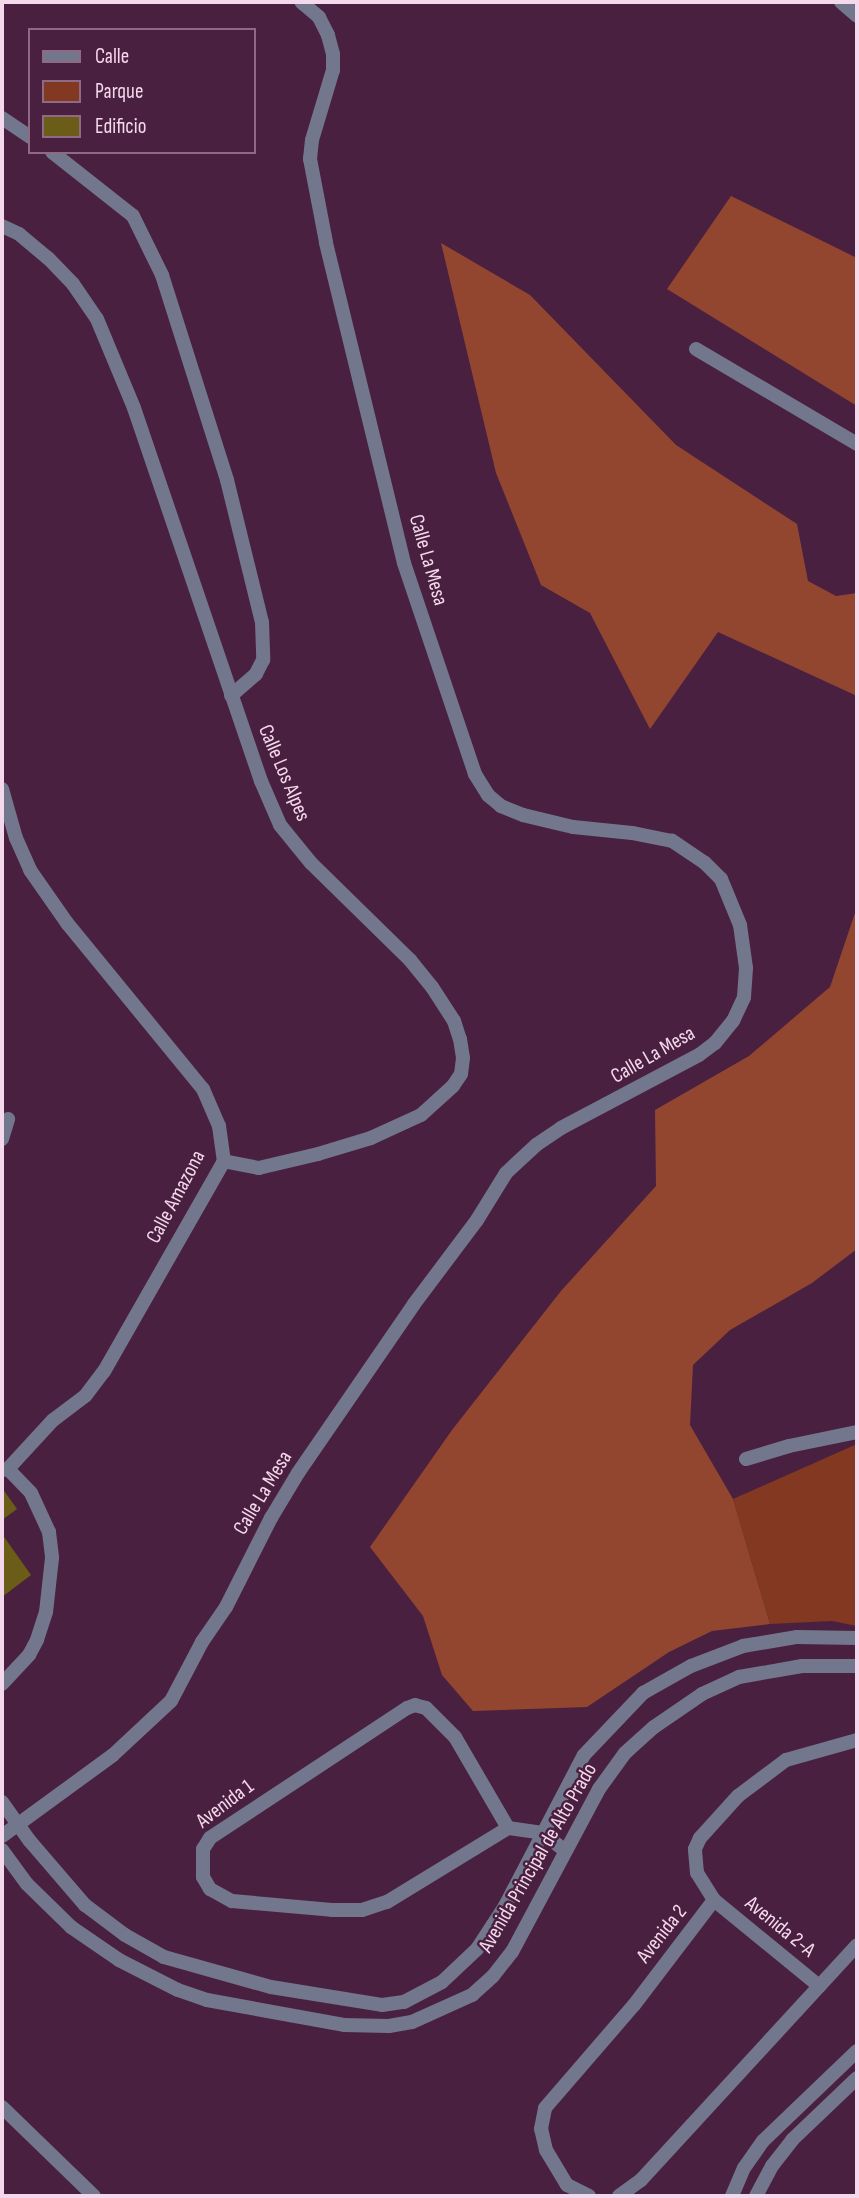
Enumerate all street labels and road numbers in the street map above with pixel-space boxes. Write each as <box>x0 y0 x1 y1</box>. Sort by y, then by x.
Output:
street label: Calle La Mesa <box>403 512 453 608</box>
street label: Calle Los Alpes <box>252 721 316 825</box>
street label: Calle La Mesa <box>606 1021 700 1089</box>
street label: Calle Amazona <box>141 1146 211 1248</box>
street label: Calle La Mesa <box>228 1447 298 1539</box>
street label: Avenida Principal de Alto Prado <box>473 1759 603 1957</box>
street label: Avenida 1 <box>191 1774 259 1834</box>
street label: Avenida 2-A <box>740 1891 820 1963</box>
street label: Avenida 2 <box>631 1900 693 1968</box>

